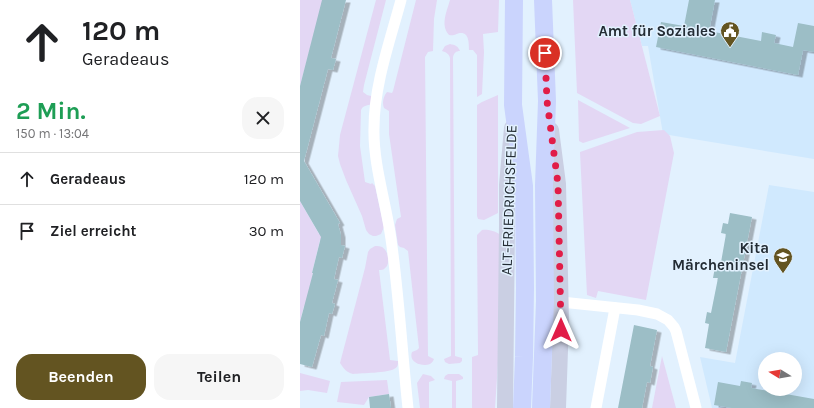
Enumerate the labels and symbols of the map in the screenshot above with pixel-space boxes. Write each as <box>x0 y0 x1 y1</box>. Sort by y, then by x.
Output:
public building icon: Amt für Soziales <box>719 20 741 48</box>
place label: Amt für Soziales <box>598 22 716 40</box>
pin <box>528 36 562 70</box>
street label: ALT-FRIEDRICHSFELDE <box>497 124 521 276</box>
place label: Kita Märcheninsel <box>672 239 769 274</box>
school or university icon: Kita Märcheninsel <box>772 246 794 274</box>
position arrow <box>540 309 582 351</box>
north arrow <box>758 352 802 396</box>

